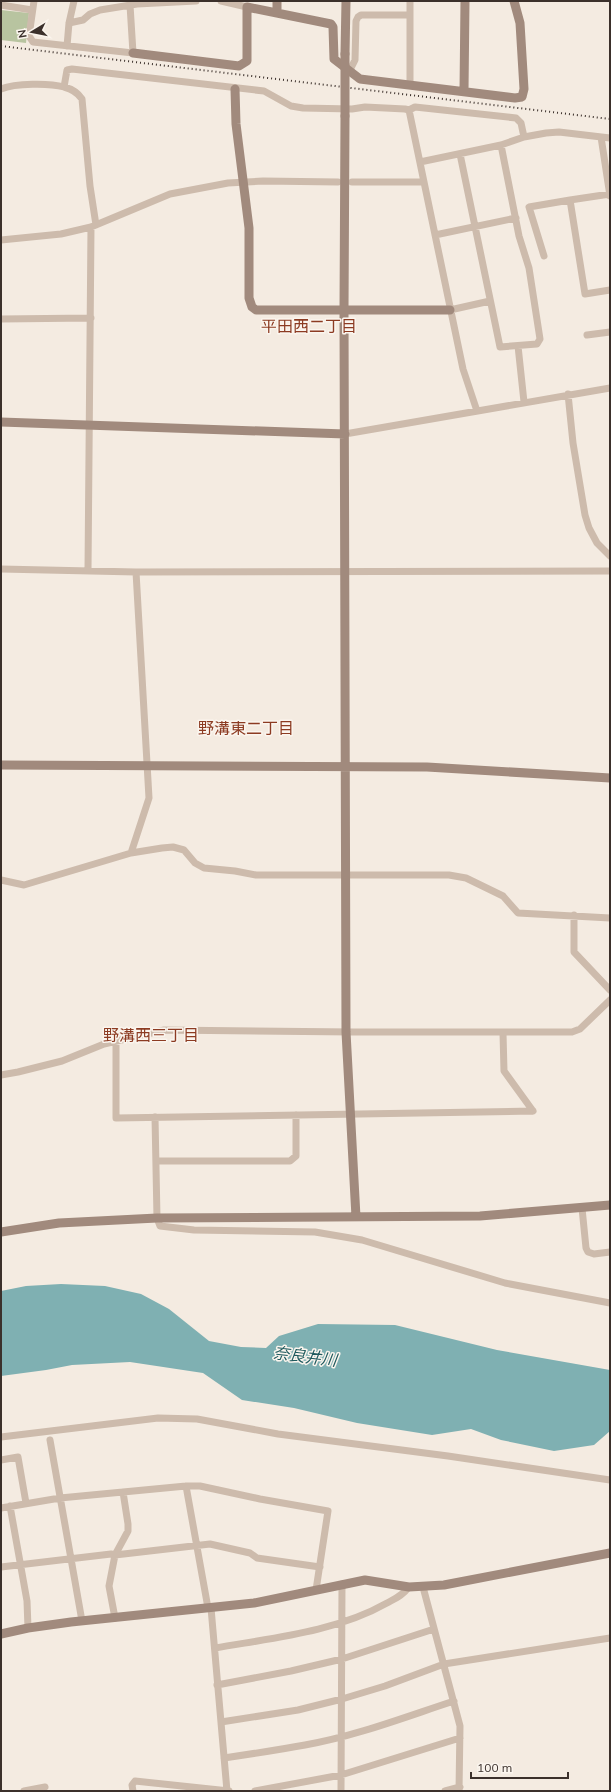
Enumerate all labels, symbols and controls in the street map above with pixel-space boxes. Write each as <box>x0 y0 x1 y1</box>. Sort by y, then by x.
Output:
north arrow <box>12 12 52 52</box>
text: N <box>15 28 30 39</box>
district label: 平田西二丁目 <box>261 316 357 336</box>
district label: 野溝東二丁目 <box>198 718 294 738</box>
district label: 野溝西三丁目 <box>103 1025 199 1045</box>
water label: 奈良井川 <box>272 1342 340 1370</box>
scale bar <box>471 1754 568 1780</box>
text: 100 m <box>477 1760 512 1775</box>

